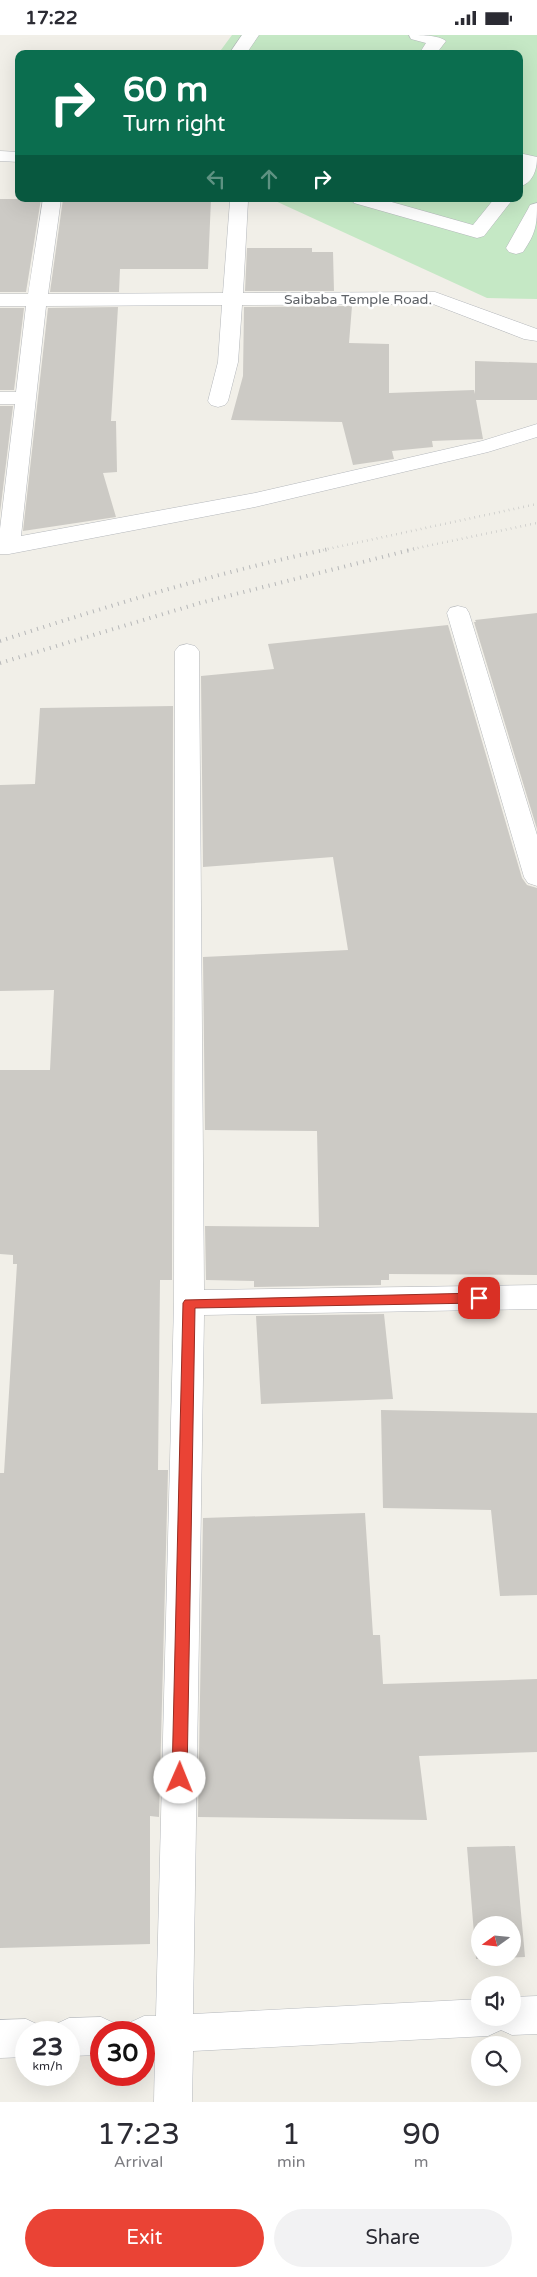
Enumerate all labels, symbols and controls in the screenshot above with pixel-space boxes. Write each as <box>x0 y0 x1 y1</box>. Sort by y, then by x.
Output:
text: 17:22 <box>25 7 78 29</box>
text: 60 m <box>123 69 208 111</box>
icon: right <box>40 70 105 135</box>
text: Turn right <box>123 111 225 137</box>
icon: left <box>202 165 230 193</box>
icon: ahead <box>255 165 283 193</box>
icon: right <box>308 165 336 193</box>
street label: Saibaba Temple Road. <box>284 291 432 308</box>
pin <box>458 1277 500 1319</box>
icon: arrive <box>465 1284 493 1312</box>
position arrow <box>153 1751 205 1803</box>
north arrow <box>471 1916 521 1966</box>
map controls <box>471 1916 521 2086</box>
button: sound <box>471 1976 521 2026</box>
speed limit sign: 30 <box>90 2021 155 2086</box>
text: 23 <box>32 2032 63 2062</box>
button: search <box>471 2036 521 2086</box>
text: km/h <box>32 2059 63 2073</box>
text: 17:23 <box>97 2116 180 2153</box>
text: 1 <box>282 2116 301 2153</box>
text: 90 <box>402 2116 440 2153</box>
text: Arrival <box>114 2152 163 2172</box>
text: min <box>277 2152 305 2172</box>
text: m <box>414 2152 429 2172</box>
button: Exit <box>25 2209 264 2267</box>
button: Share <box>274 2209 512 2267</box>

